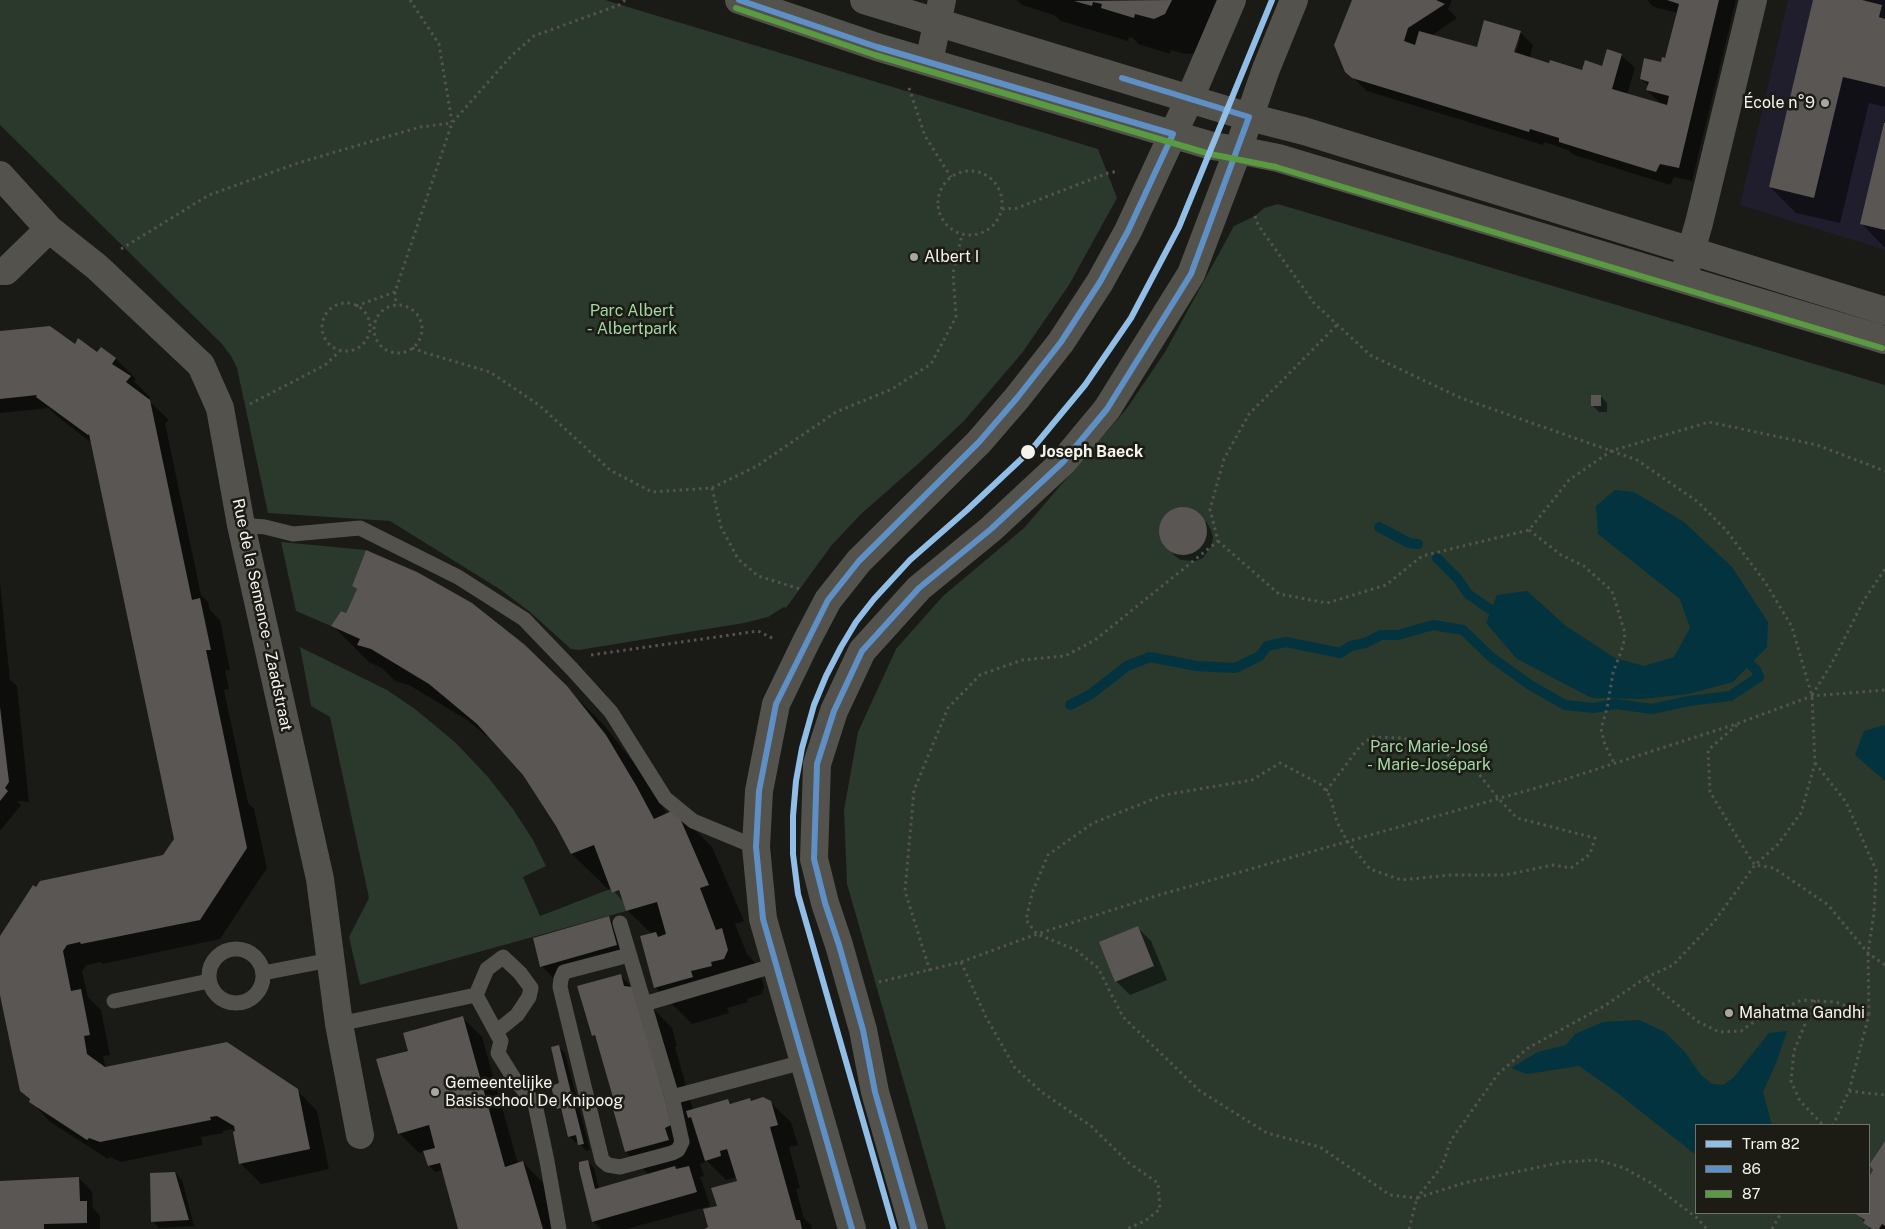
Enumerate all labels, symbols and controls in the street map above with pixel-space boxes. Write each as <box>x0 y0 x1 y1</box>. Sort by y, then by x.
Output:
place label: École n°9 <box>1743 93 1815 113</box>
marker: École n°9 <box>1819 97 1831 109</box>
place label: Albert I <box>924 247 979 267</box>
marker: Albert I <box>908 251 920 263</box>
park label: Parc Albert - Albertpark <box>587 301 677 339</box>
place label: Joseph Baeck <box>1040 442 1143 462</box>
marker: Joseph Baeck <box>1019 443 1037 461</box>
street label: Rue de la Semence - Zaadstraat <box>228 497 296 733</box>
park label: Parc Marie-José - Marie-Josépark <box>1367 737 1491 775</box>
place label: Mahatma Gandhi <box>1739 1003 1865 1023</box>
marker: Mahatma Gandhi <box>1723 1007 1735 1019</box>
place label: Gemeentelijke Basisschool De Knipoog <box>445 1073 623 1111</box>
marker: Gemeentelijke Basisschool De Knipoog <box>429 1086 441 1098</box>
legend <box>1695 1124 1870 1214</box>
text: Tram 82 <box>1742 1135 1800 1152</box>
text: 86 <box>1742 1160 1761 1177</box>
text: 87 <box>1742 1185 1760 1202</box>

